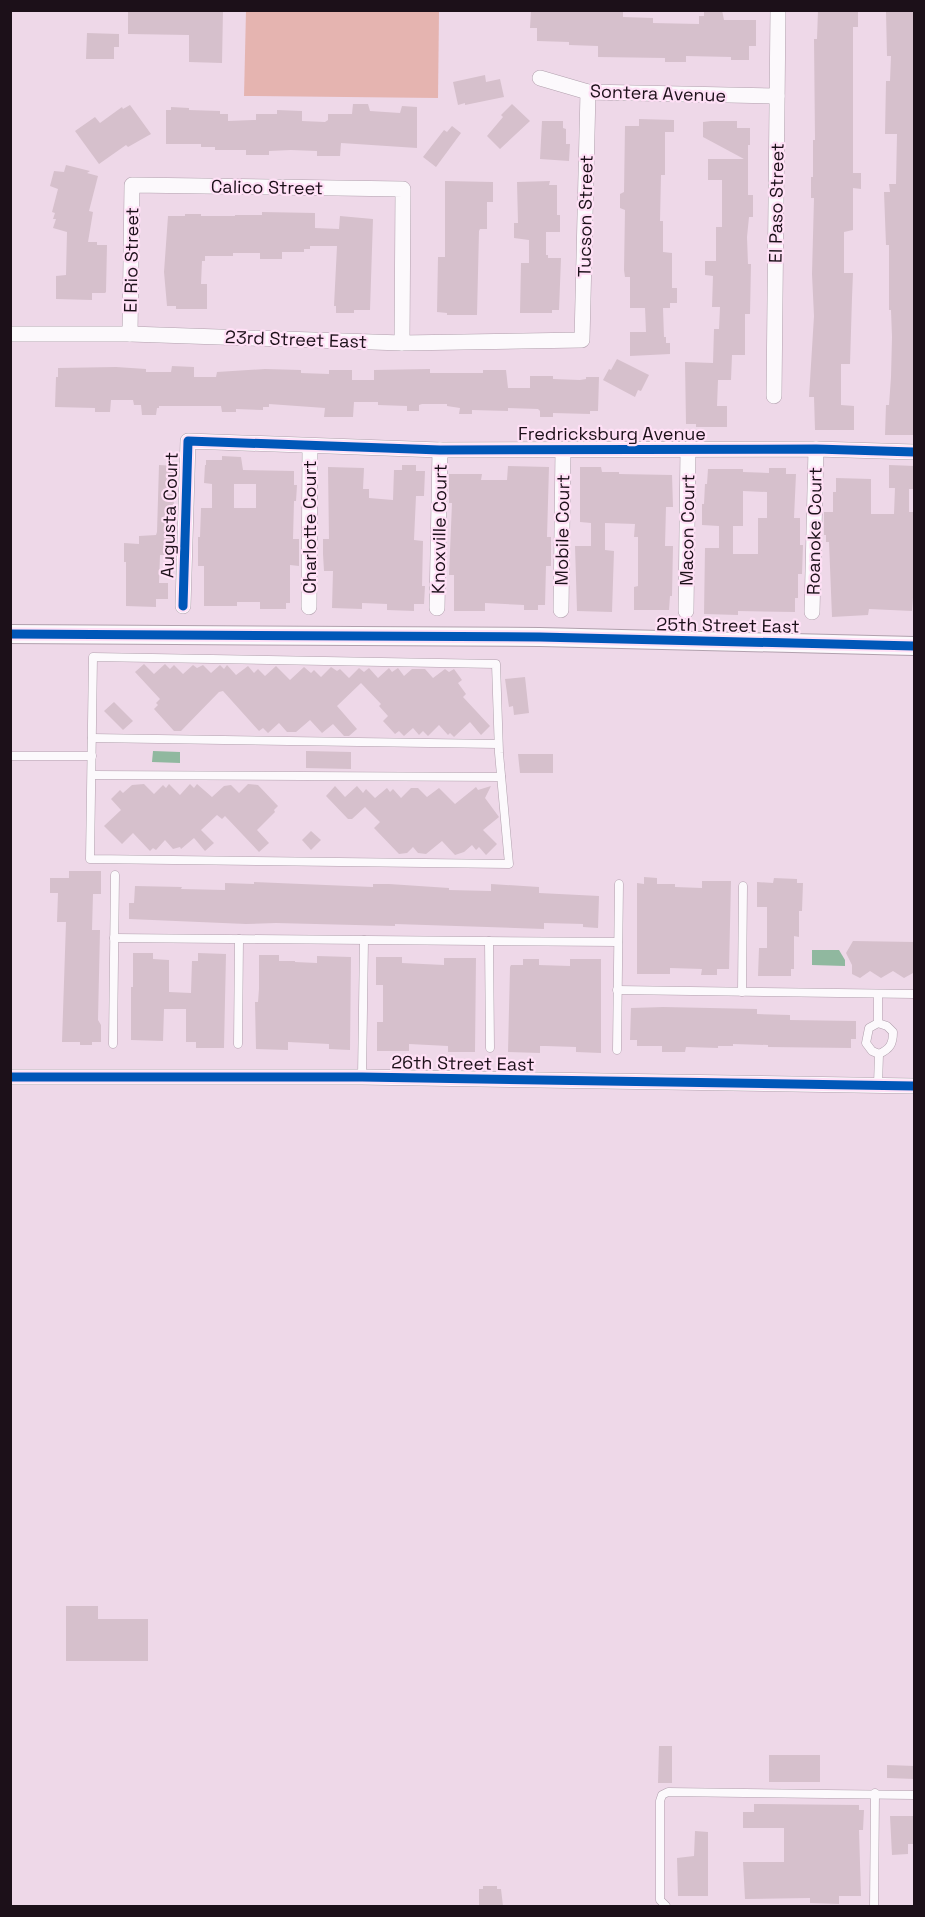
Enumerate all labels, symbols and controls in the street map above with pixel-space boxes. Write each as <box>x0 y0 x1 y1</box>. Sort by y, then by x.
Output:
street label: Sontera Avenue <box>589 79 727 107</box>
street label: El Paso Street <box>763 143 789 263</box>
street label: Tucson Street <box>572 155 598 277</box>
street label: Calico Street <box>211 175 323 199</box>
street label: El Rio Street <box>119 207 143 313</box>
street label: 23rd Street East <box>225 325 367 353</box>
street label: Fredricksburg Avenue <box>518 422 706 445</box>
street label: Augusta Court <box>155 452 183 578</box>
street label: Charlotte Court <box>298 460 321 594</box>
street label: Knoxville Court <box>426 464 452 594</box>
street label: Roanoke Court <box>801 467 827 595</box>
street label: Mobile Court <box>550 474 574 586</box>
street label: Macon Court <box>675 474 699 586</box>
street label: 25th Street East <box>656 612 800 638</box>
street label: 26th Street East <box>391 1050 535 1076</box>

